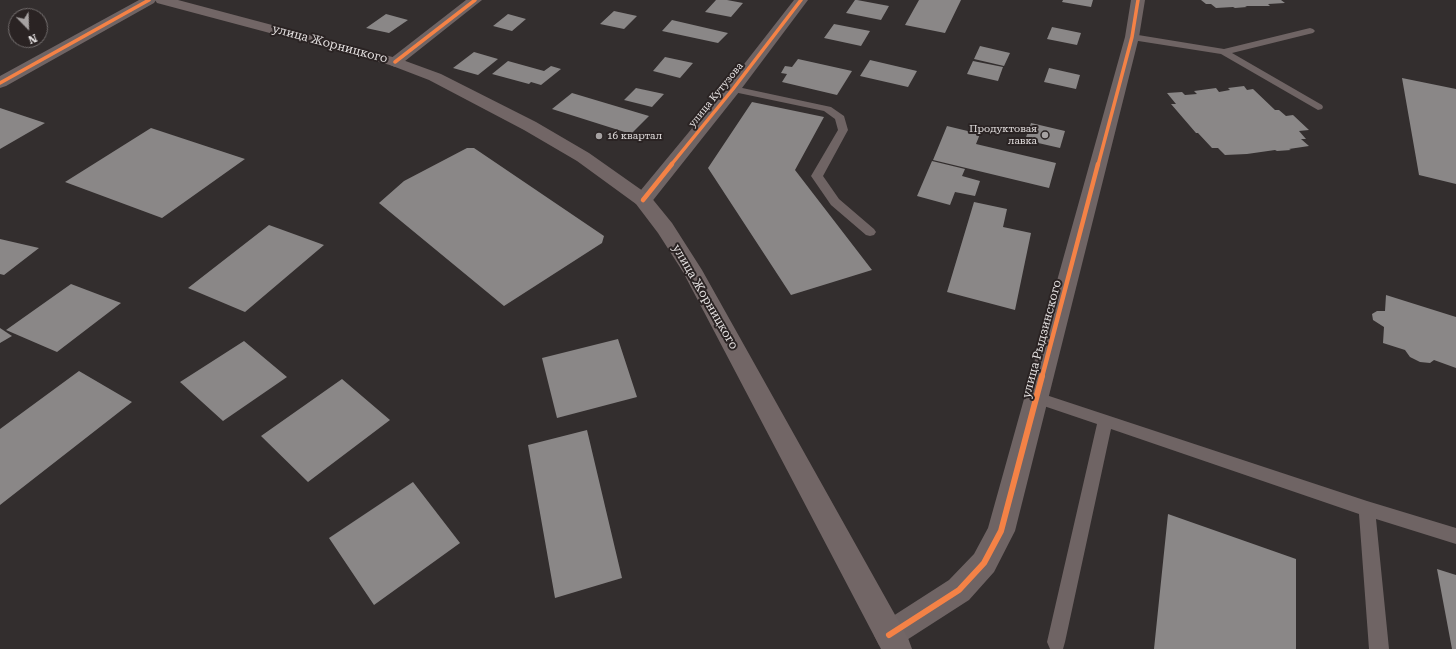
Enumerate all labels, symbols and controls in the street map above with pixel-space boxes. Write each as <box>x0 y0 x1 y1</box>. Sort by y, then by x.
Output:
north arrow <box>8 8 48 48</box>
street label: улица Жорницкого <box>271 22 389 66</box>
text: N <box>26 31 39 46</box>
street label: улица Кутузова <box>686 60 746 130</box>
place label: Продуктовая лавка <box>969 123 1037 146</box>
place label: 16 квартал <box>607 130 662 142</box>
marker: Продуктовая лавка <box>1040 130 1050 140</box>
marker: 16 квартал <box>594 131 604 141</box>
street label: улица Жорницкого <box>669 242 741 352</box>
street label: улица Рыдзинского <box>1019 278 1065 400</box>

